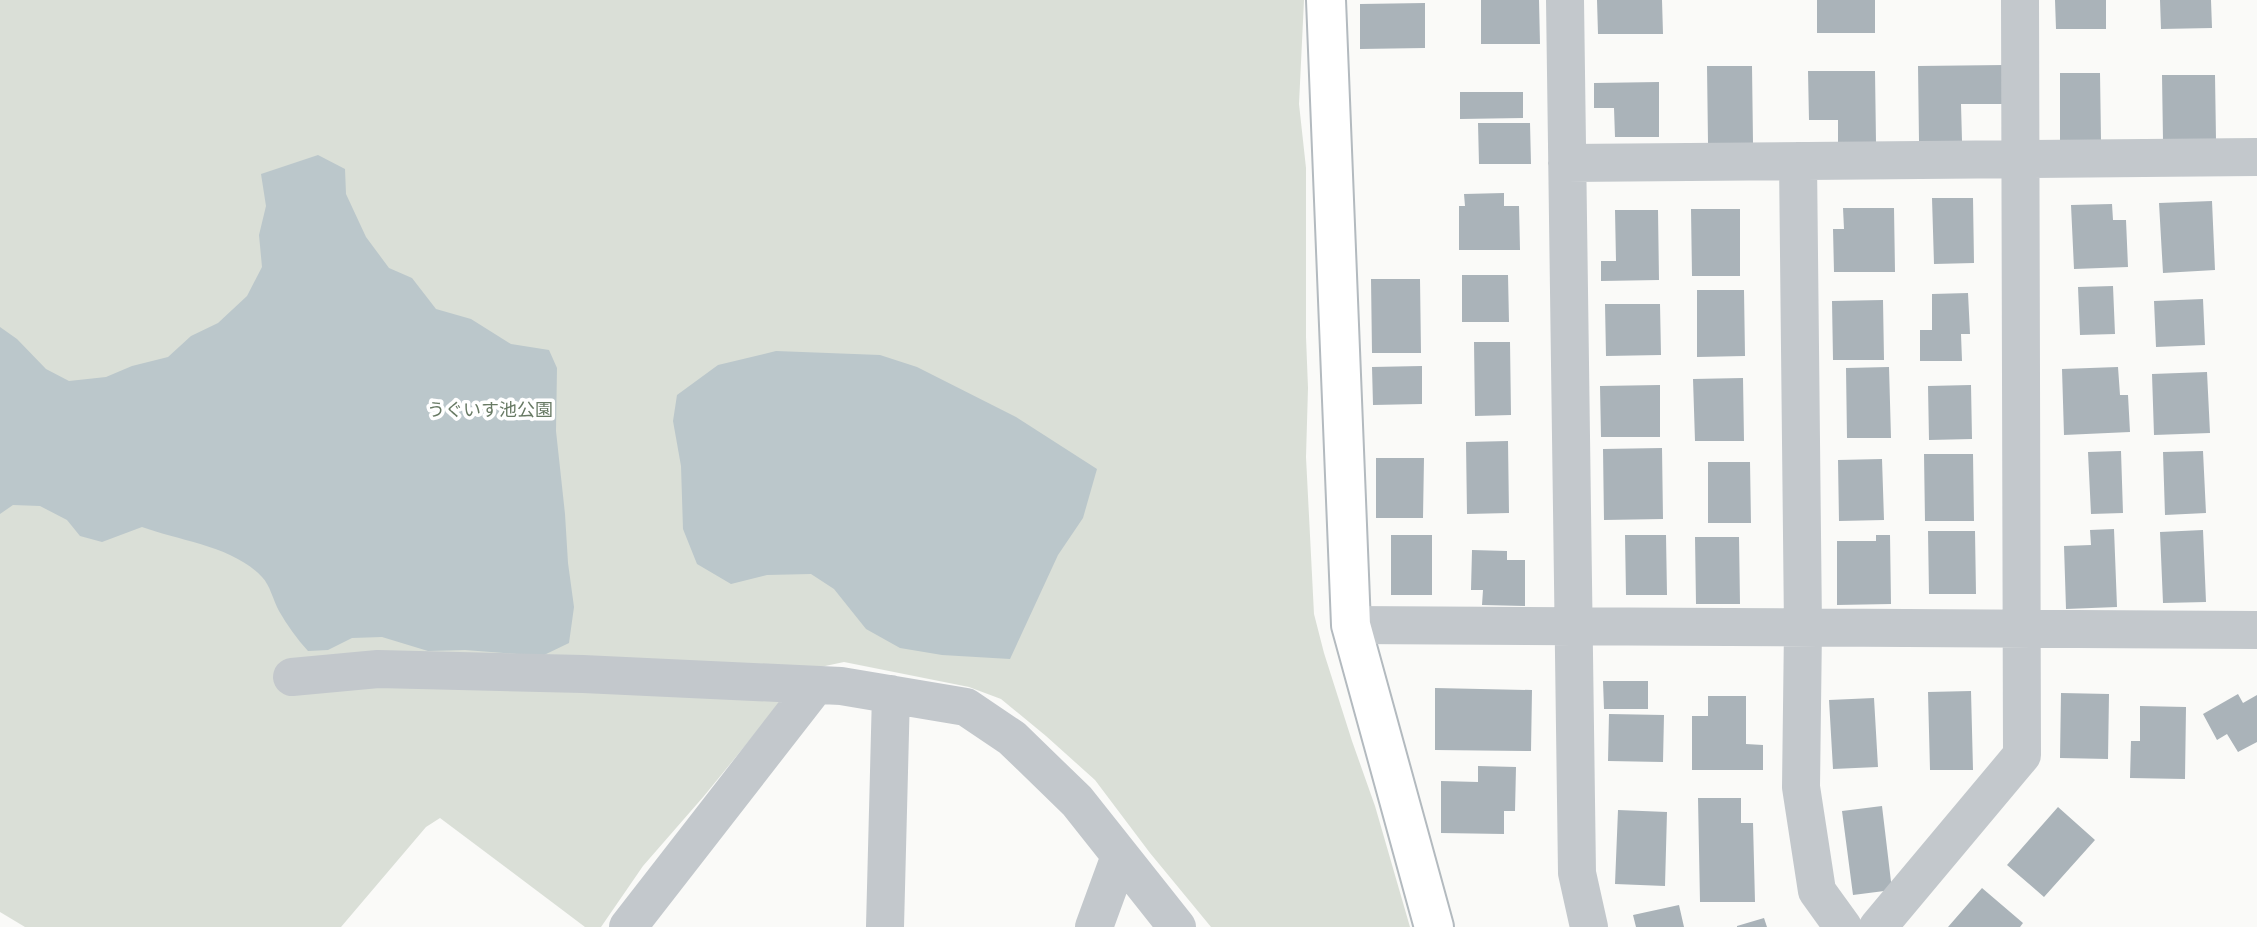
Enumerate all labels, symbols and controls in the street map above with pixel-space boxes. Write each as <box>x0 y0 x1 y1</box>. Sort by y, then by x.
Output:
park label: うぐいす池公園 <box>427 399 553 421</box>

